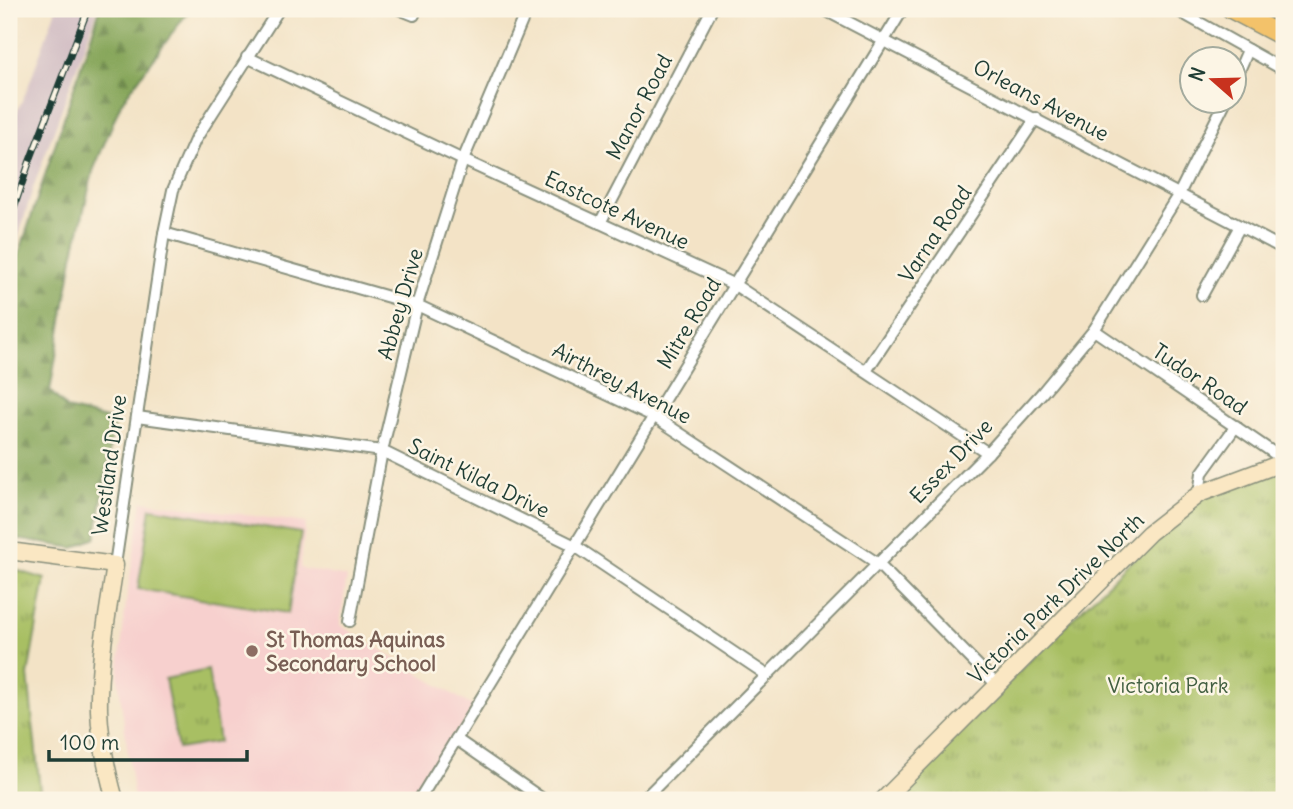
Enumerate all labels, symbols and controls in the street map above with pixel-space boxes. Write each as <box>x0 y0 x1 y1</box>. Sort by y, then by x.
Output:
north arrow <box>1178 46 1248 116</box>
street label: Manor Road <box>600 50 678 164</box>
street label: Orleans Avenue <box>968 53 1114 147</box>
text: N <box>1184 64 1211 84</box>
street label: Eastcote Avenue <box>540 165 694 255</box>
street label: Varna Road <box>893 180 977 288</box>
street label: Abbey Drive <box>371 245 429 363</box>
street label: Mitre Road <box>651 272 727 374</box>
street label: Airthrey Avenue <box>548 336 696 430</box>
street label: Tudor Road <box>1147 337 1253 421</box>
street label: Westland Drive <box>86 393 132 537</box>
street label: Essex Drive <box>904 413 998 509</box>
street label: Saint Kilda Drive <box>404 432 554 524</box>
street label: Victoria Park Drive North <box>962 507 1150 689</box>
place label: St Thomas Aquinas Secondary School <box>266 626 445 677</box>
marker: St Thomas Aquinas Secondary School <box>244 643 260 659</box>
park label: Victoria Park <box>1107 672 1229 699</box>
scale bar <box>49 718 247 762</box>
text: 100 m <box>60 729 119 756</box>

